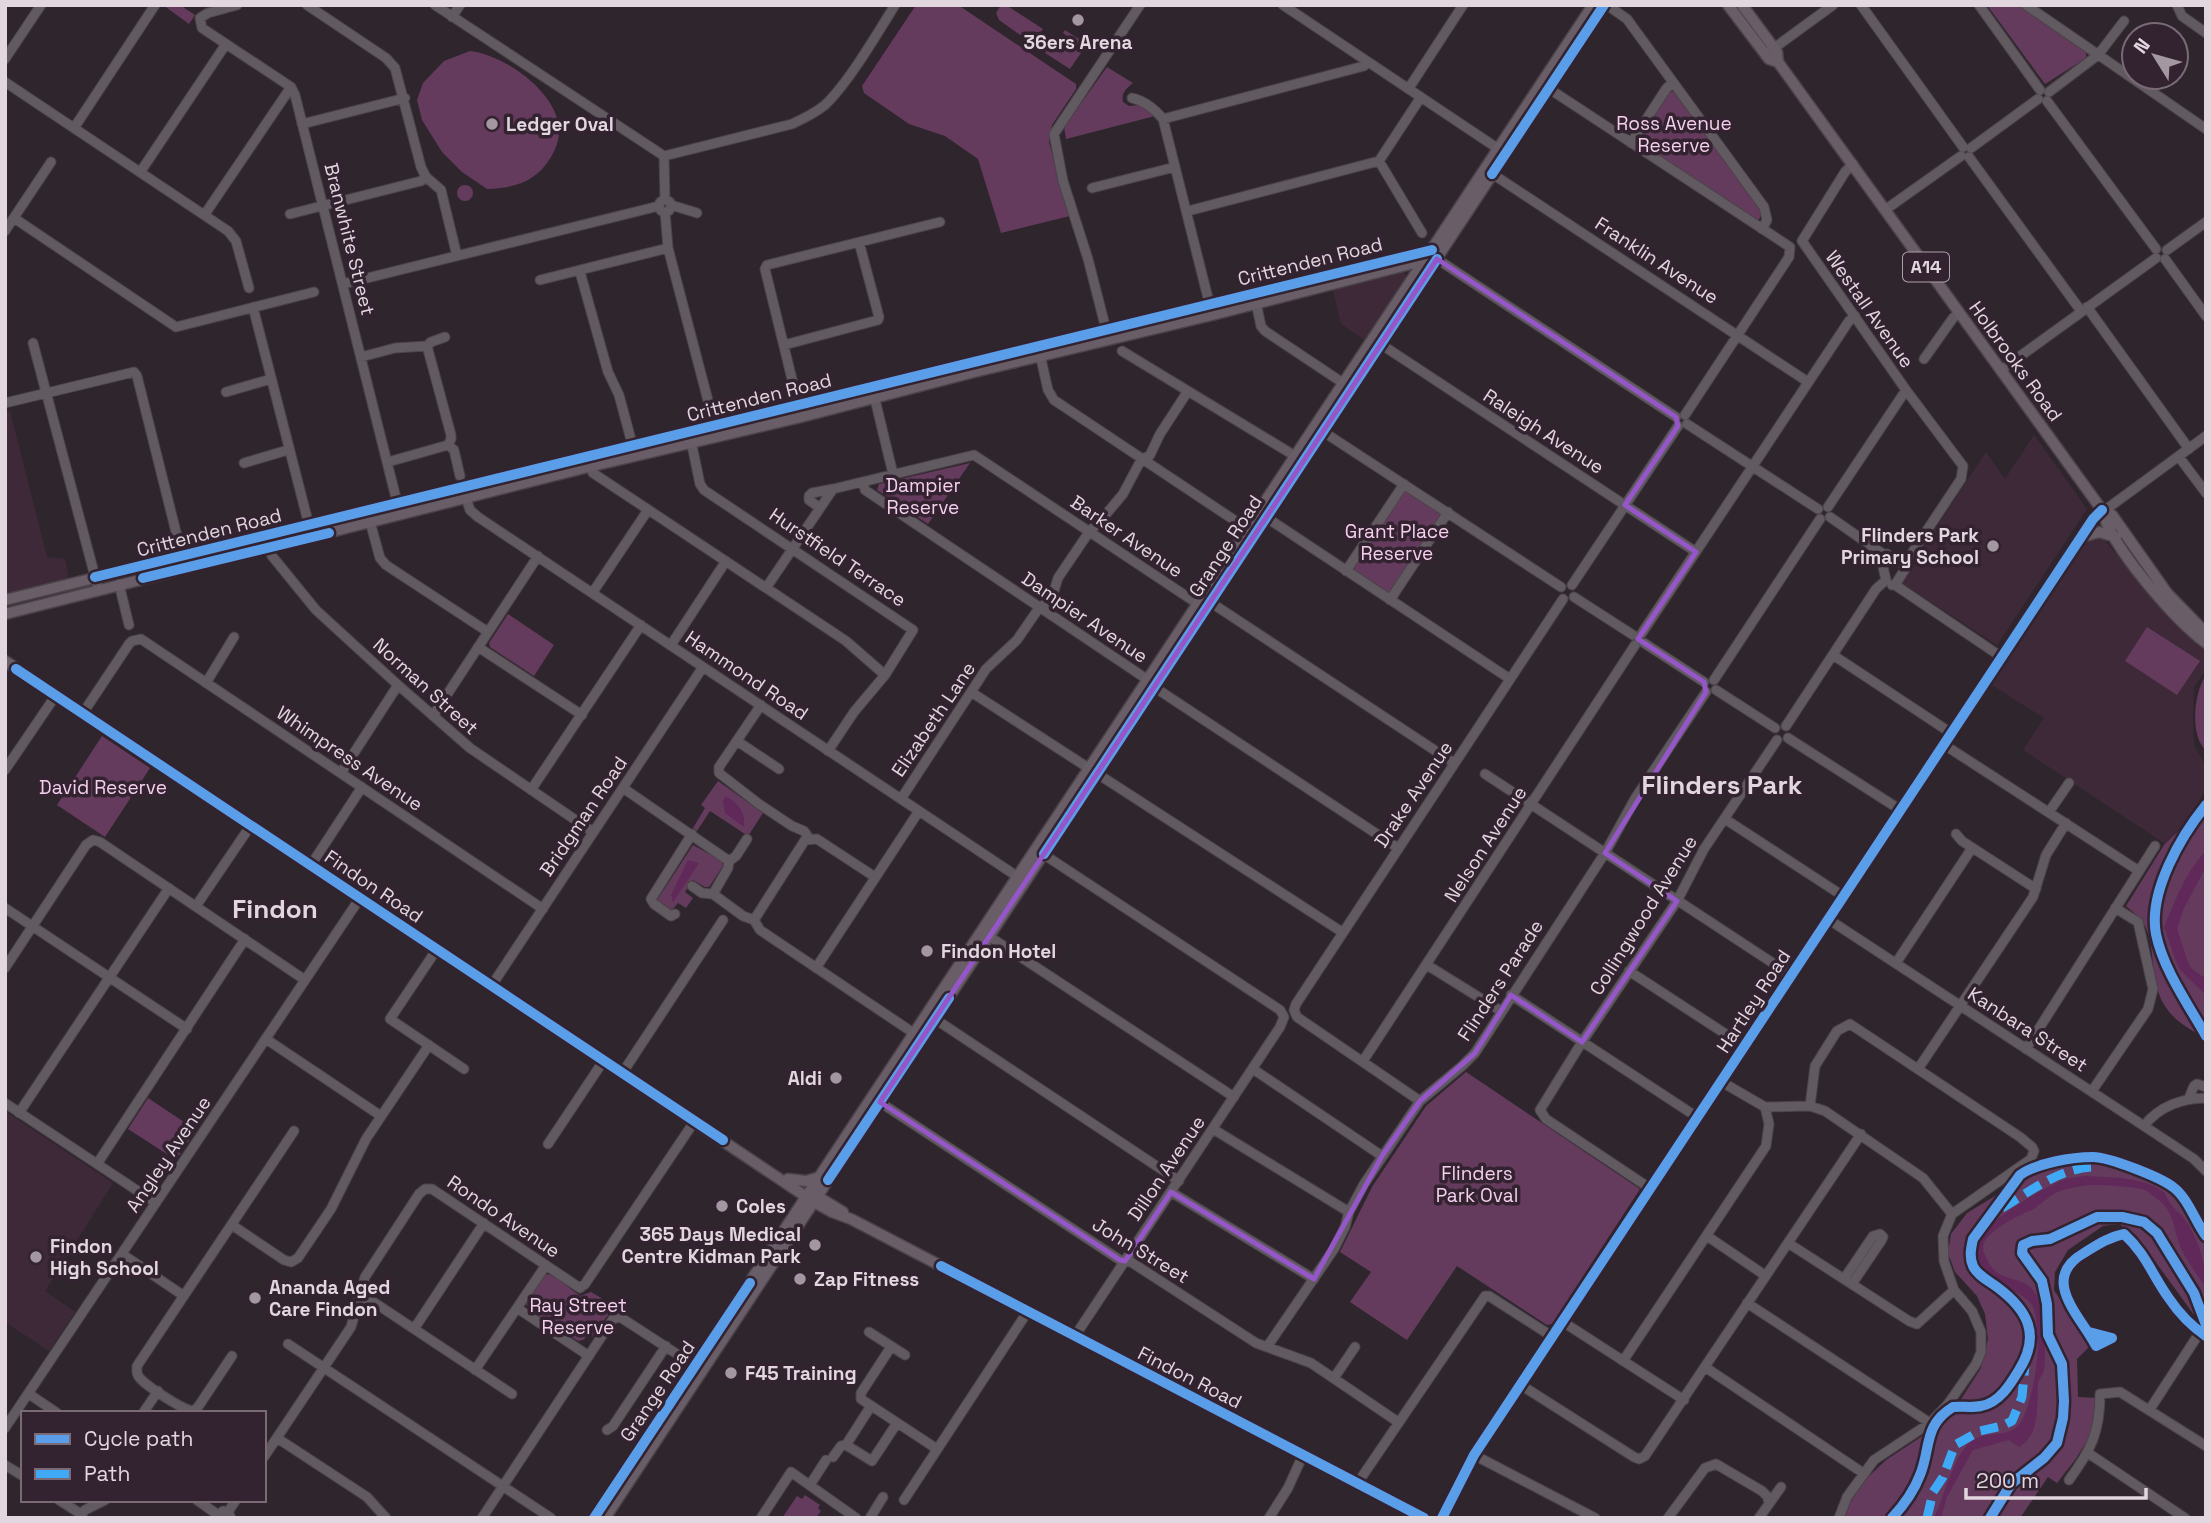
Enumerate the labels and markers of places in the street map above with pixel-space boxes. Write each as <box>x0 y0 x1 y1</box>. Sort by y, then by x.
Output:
marker: 36ers Arena <box>1070 12 1086 28</box>
place label: 36ers Arena <box>1024 30 1133 55</box>
place label: Ledger Oval <box>506 112 614 137</box>
marker: Ledger Oval <box>484 116 500 132</box>
place label: Flinders Park Primary School <box>1841 523 1979 570</box>
marker: Flinders Park Primary School <box>1985 538 2001 554</box>
place label: Findon Hotel <box>941 939 1056 964</box>
marker: Findon Hotel <box>919 943 935 959</box>
place label: Aldi <box>788 1066 822 1091</box>
marker: Aldi <box>828 1070 844 1086</box>
place label: Coles <box>736 1194 786 1219</box>
marker: Coles <box>714 1198 730 1214</box>
place label: 365 Days Medical Centre Kidman Park <box>621 1222 801 1269</box>
place label: Findon High School <box>50 1234 159 1281</box>
marker: 365 Days Medical Centre Kidman Park <box>807 1237 823 1253</box>
marker: Findon High School <box>28 1249 44 1265</box>
place label: Zap Fitness <box>814 1267 919 1292</box>
marker: Zap Fitness <box>792 1271 808 1287</box>
place label: Ananda Aged Care Findon <box>269 1275 390 1322</box>
marker: Ananda Aged Care Findon <box>247 1290 263 1306</box>
place label: F45 Training <box>745 1361 857 1386</box>
marker: F45 Training <box>723 1365 739 1381</box>

